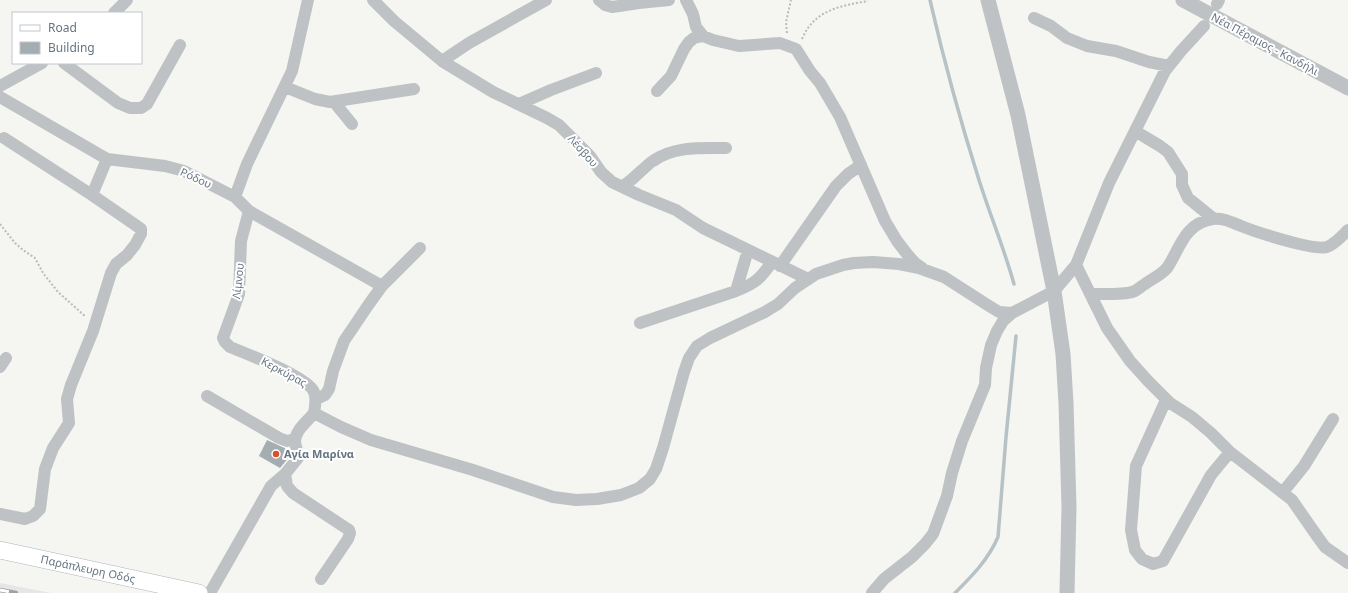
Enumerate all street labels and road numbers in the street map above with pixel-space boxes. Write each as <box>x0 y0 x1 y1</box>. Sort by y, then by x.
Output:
street label: Νέα Πέραμος - Κανδήλι <box>1209 9 1322 78</box>
street label: Λέσβου <box>565 131 602 170</box>
street label: Ρόδου <box>178 164 214 191</box>
street label: Λίμνου <box>228 262 247 300</box>
street label: Κερκύρας <box>259 353 310 390</box>
street label: Παράπλευρη Οδός <box>39 551 137 586</box>

